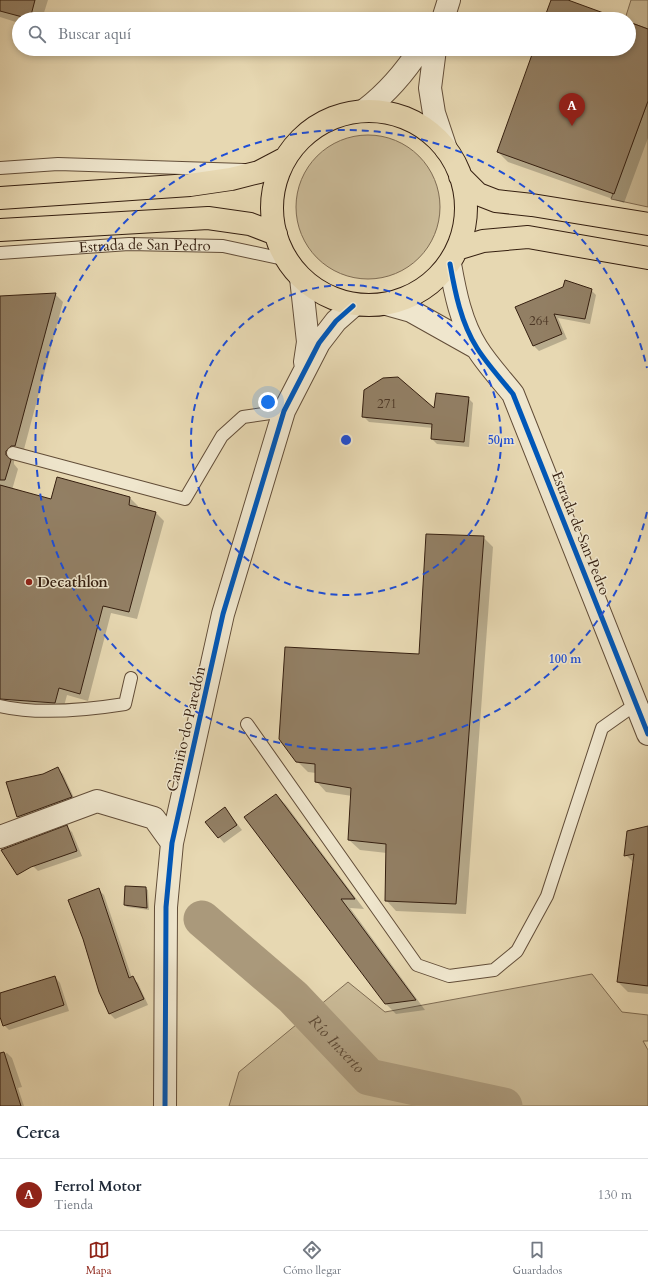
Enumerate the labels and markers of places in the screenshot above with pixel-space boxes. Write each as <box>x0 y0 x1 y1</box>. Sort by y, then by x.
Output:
pin: A <box>559 93 585 126</box>
centre of rings <box>339 433 353 447</box>
place label: Decathlon <box>37 572 108 592</box>
marker: Decathlon <box>24 577 34 587</box>

